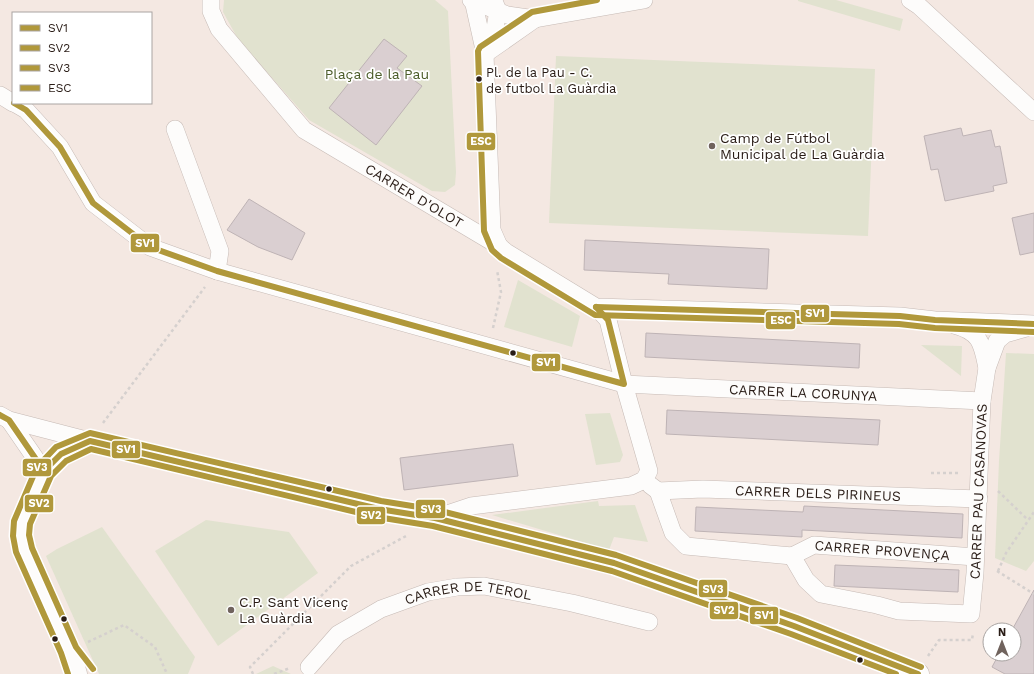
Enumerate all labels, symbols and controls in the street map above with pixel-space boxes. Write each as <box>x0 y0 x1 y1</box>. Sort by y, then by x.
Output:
legend <box>12 12 152 104</box>
text: SV1 <box>48 21 68 35</box>
text: SV2 <box>48 41 70 55</box>
text: SV3 <box>48 61 70 75</box>
place label: Pl. de la Pau - C. de futbol La Guàrdia <box>486 65 617 96</box>
park label: Plaça de la Pau <box>325 66 429 82</box>
marker: Pl. de la Pau - C. de futbol La Guàrdia <box>474 74 484 84</box>
text: ESC <box>48 81 72 95</box>
place label: Camp de Fútbol Municipal de La Guàrdia <box>720 130 885 162</box>
line badge: ESC <box>466 132 496 151</box>
text: ESC <box>470 135 492 148</box>
marker: Camp de Fútbol Municipal de La Guàrdia <box>707 141 717 151</box>
street label: CARRER D'OLOT <box>362 160 467 231</box>
line badge: SV1 <box>130 233 160 253</box>
text: SV1 <box>135 237 155 250</box>
line badge: SV1 <box>800 304 830 323</box>
text: SV1 <box>805 307 825 320</box>
line badge: ESC <box>765 311 796 330</box>
text: ESC <box>770 314 792 327</box>
unlabelled marker <box>508 348 518 358</box>
line badge: SV1 <box>531 353 561 372</box>
text: SV1 <box>536 356 556 369</box>
street label: CARRER LA CORUNYA <box>729 381 878 404</box>
street label: CARRER PAU CASANOVAS <box>966 403 990 580</box>
line badge: SV1 <box>111 440 141 459</box>
text: SV1 <box>116 443 136 456</box>
line badge: SV3 <box>22 458 52 477</box>
text: SV3 <box>26 461 48 474</box>
street label: CARRER DELS PIRINEUS <box>735 482 901 504</box>
unlabelled marker <box>324 484 334 494</box>
line badge: SV2 <box>24 494 54 513</box>
text: SV2 <box>28 497 50 510</box>
line badge: SV3 <box>415 499 446 519</box>
text: SV3 <box>420 503 442 516</box>
line badge: SV2 <box>356 506 386 525</box>
text: SV2 <box>360 509 382 522</box>
street label: CARRER PROVENÇA <box>814 537 950 563</box>
street label: CARRER DE TEROL <box>402 578 533 608</box>
line badge: SV3 <box>698 579 728 598</box>
text: SV3 <box>702 583 724 596</box>
place label: C.P. Sant Vicenç La Guàrdia <box>239 594 348 626</box>
line badge: SV2 <box>709 601 739 620</box>
text: SV2 <box>713 604 735 617</box>
marker: C.P. Sant Vicenç La Guàrdia <box>226 605 236 615</box>
line badge: SV1 <box>749 606 779 625</box>
text: SV1 <box>754 609 774 622</box>
unlabelled marker <box>59 614 69 624</box>
north arrow <box>982 622 1022 662</box>
text: N <box>998 626 1006 639</box>
unlabelled marker <box>50 634 60 644</box>
unlabelled marker <box>855 655 865 665</box>

